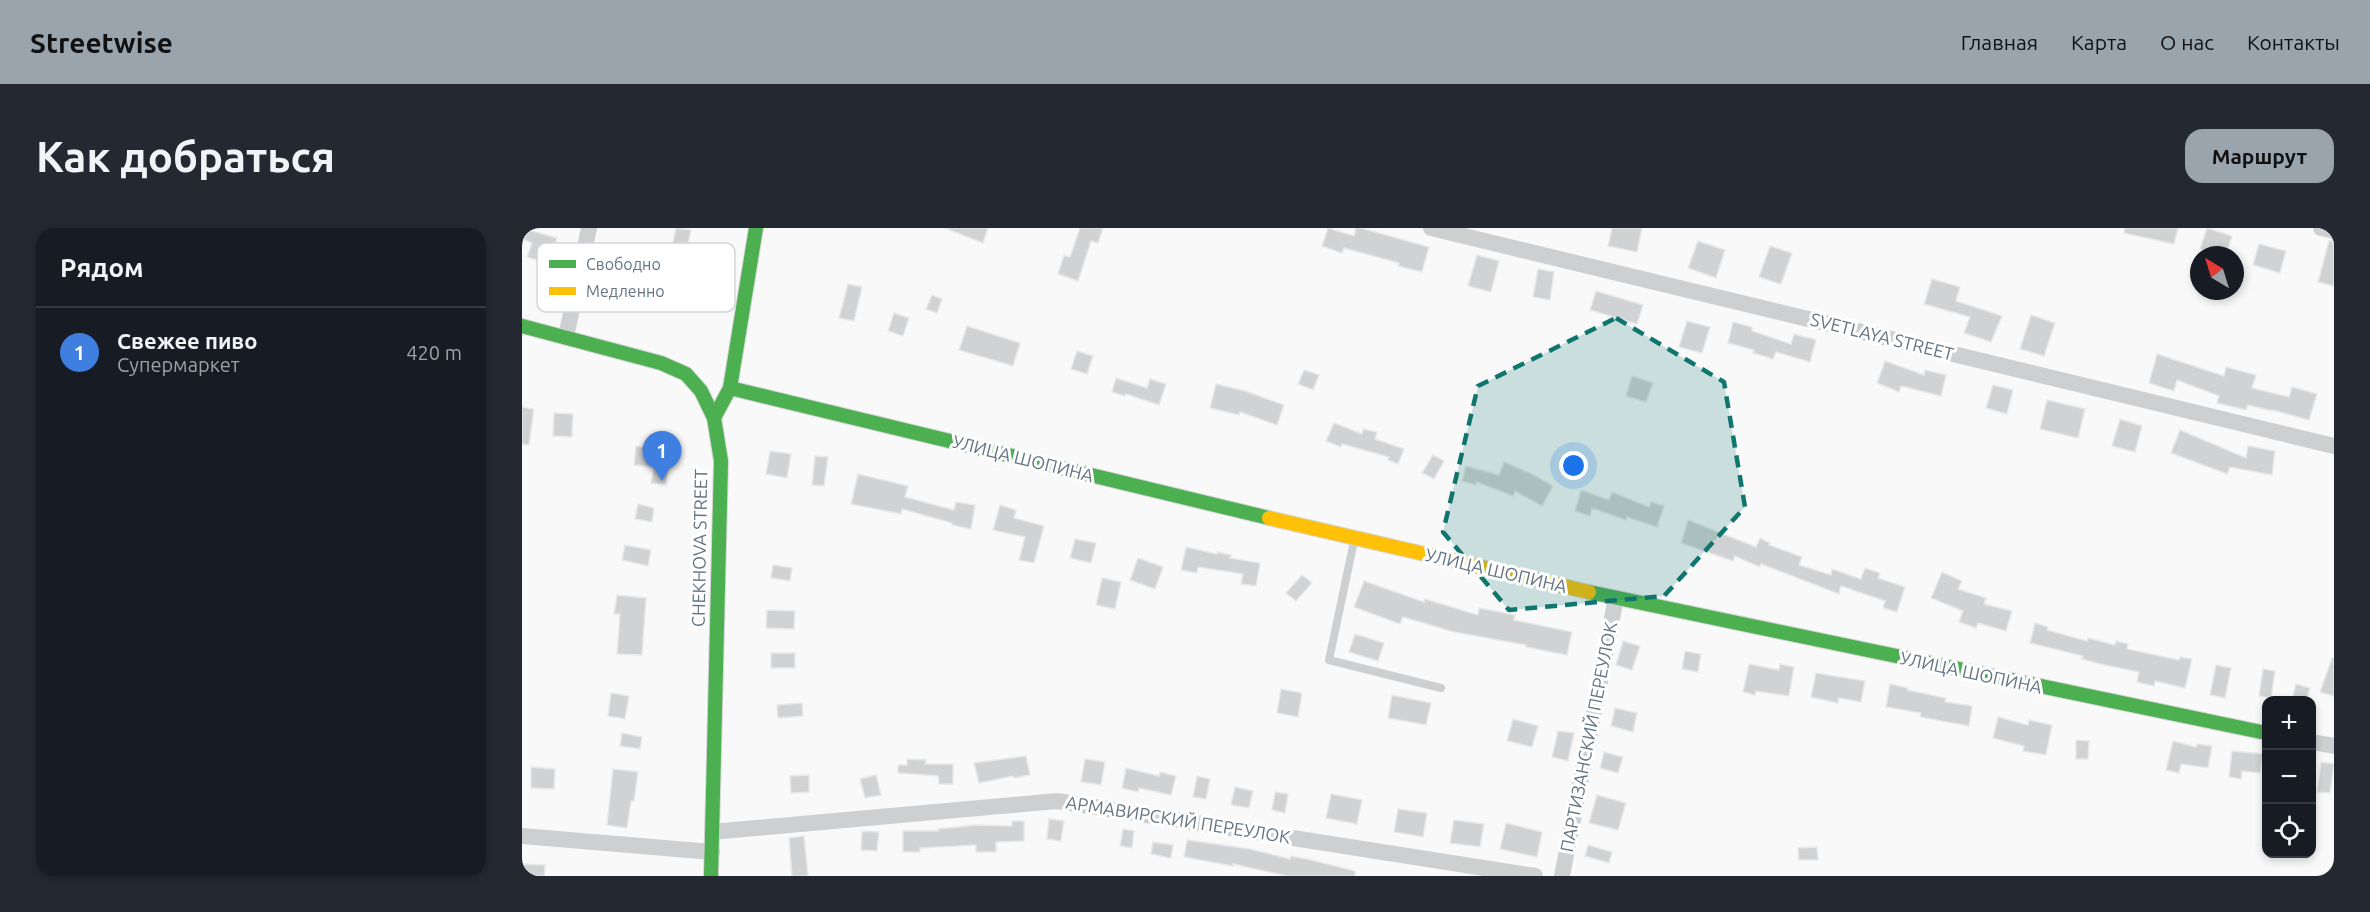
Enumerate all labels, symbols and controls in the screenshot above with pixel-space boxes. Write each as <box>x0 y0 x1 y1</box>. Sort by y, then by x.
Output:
text: Streetwise <box>30 27 173 58</box>
text: Главная <box>1961 30 2038 54</box>
text: Карта <box>2071 30 2127 54</box>
text: О нас <box>2160 30 2214 54</box>
text: Контакты <box>2247 30 2340 54</box>
button: Маршрут <box>2185 129 2334 183</box>
text: Как добраться <box>36 133 335 180</box>
legend <box>537 243 735 312</box>
north arrow <box>2190 246 2244 300</box>
text: Рядом <box>60 253 144 282</box>
text: Свободно <box>586 255 661 273</box>
text: Медленно <box>586 282 665 300</box>
street label: SVETLAYA STREET <box>1809 309 1956 363</box>
text: Свежее пиво <box>117 328 258 353</box>
text: 1 <box>74 341 85 364</box>
text: 420 m <box>406 341 462 364</box>
text: Супермаркет <box>117 353 240 376</box>
street label: УЛИЦА ШОПИНА <box>951 431 1096 485</box>
pin: 1 <box>642 432 682 481</box>
your location <box>1559 451 1588 480</box>
street label: CHEKHOVA STREET <box>688 469 710 627</box>
street label: УЛИЦА ШОПИНА <box>1424 544 1569 596</box>
street label: ПАРТИЗАНСКИЙ ПЕРЕУЛОК <box>1556 620 1620 854</box>
street label: УЛИЦА ШОПИНА <box>1898 647 2044 697</box>
map controls <box>2262 696 2316 858</box>
button: + <box>2262 696 2316 750</box>
button: − <box>2262 750 2316 804</box>
street label: АРМАВИРСКИЙ ПЕРЕУЛОК <box>1065 791 1292 847</box>
button: locate <box>2262 804 2316 858</box>

